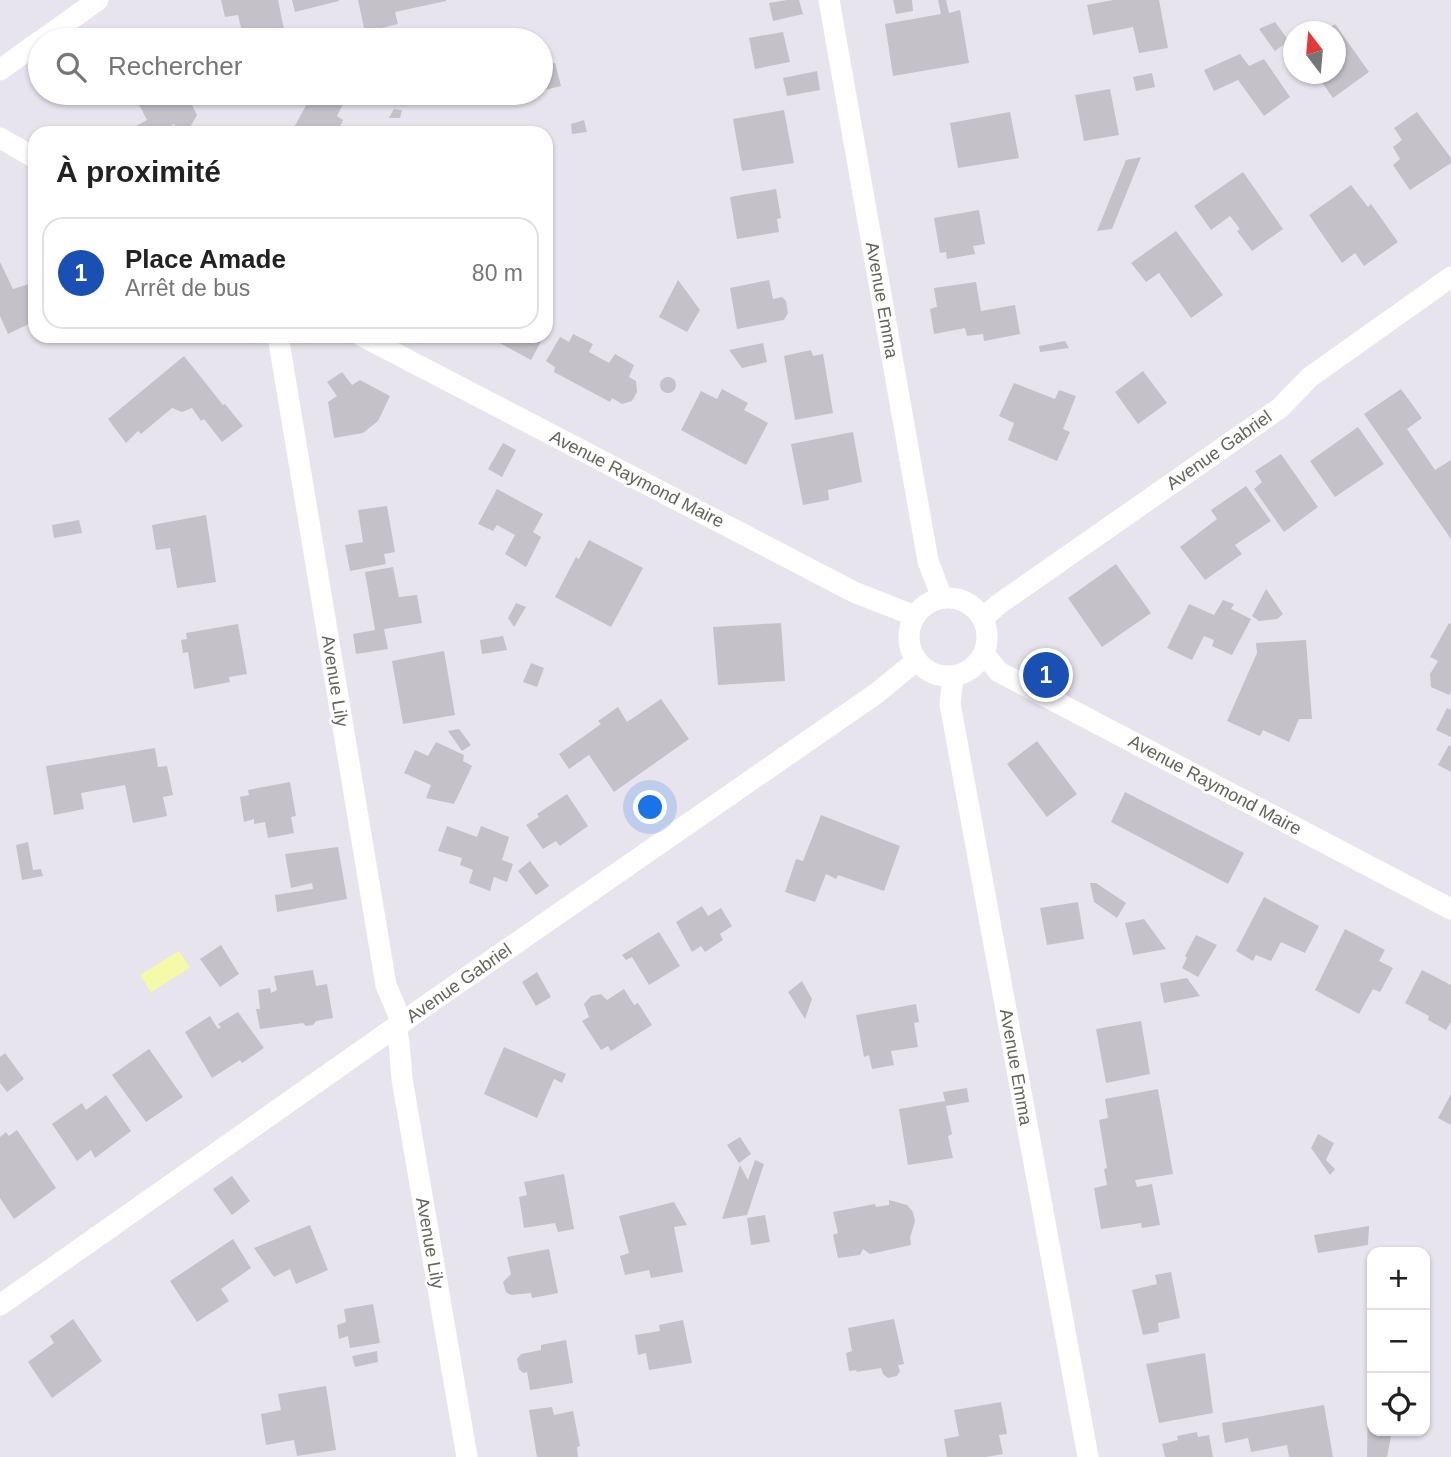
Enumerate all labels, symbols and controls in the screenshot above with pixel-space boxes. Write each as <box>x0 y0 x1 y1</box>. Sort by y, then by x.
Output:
north arrow <box>1283 21 1346 84</box>
search box <box>28 28 553 105</box>
icon: search <box>52 48 90 86</box>
text: Rechercher <box>108 51 242 81</box>
text: À proximité <box>56 155 221 188</box>
street label: Avenue Emma <box>862 240 902 361</box>
text: Place Amade <box>125 244 286 274</box>
text: 1 <box>75 260 87 286</box>
text: 80 m <box>472 260 523 286</box>
text: Arrêt de bus <box>125 275 250 301</box>
street label: Avenue Gabriel <box>1163 406 1275 494</box>
street label: Avenue Raymond Maire <box>547 426 727 532</box>
street label: Avenue Lily <box>318 634 352 728</box>
pin: 1 <box>1023 649 1069 701</box>
street label: Avenue Raymond Maire <box>1125 731 1305 839</box>
your location <box>633 790 667 824</box>
street label: Avenue Gabriel <box>403 939 515 1027</box>
street label: Avenue Emma <box>996 1007 1036 1128</box>
street label: Avenue Lily <box>412 1196 448 1290</box>
map controls <box>1367 1247 1430 1436</box>
button: + <box>1367 1247 1430 1310</box>
button: − <box>1367 1310 1430 1373</box>
button: locate <box>1367 1373 1430 1436</box>

